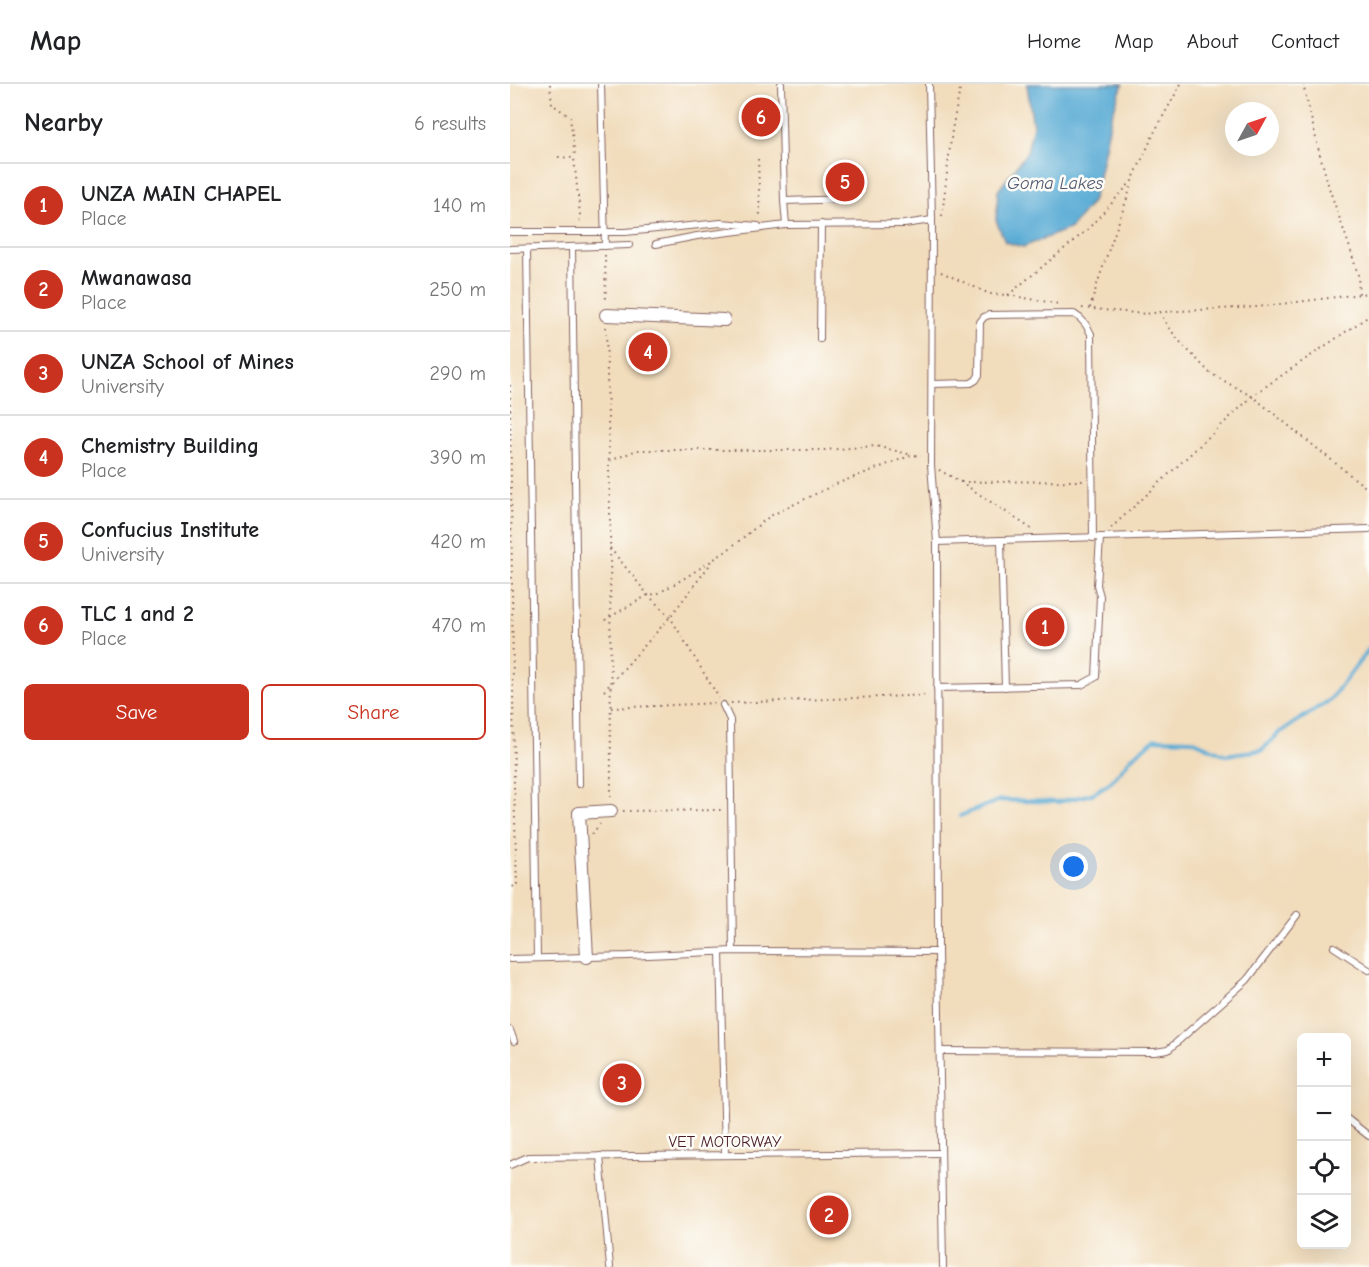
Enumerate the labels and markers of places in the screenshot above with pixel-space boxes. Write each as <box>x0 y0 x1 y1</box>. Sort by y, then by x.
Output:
pin: 6 <box>742 94 780 140</box>
pin: 5 <box>826 160 864 204</box>
pin: 4 <box>628 330 668 374</box>
pin: 1 <box>1026 604 1064 650</box>
pin: 3 <box>602 1060 642 1106</box>
pin: 2 <box>810 1192 848 1238</box>

